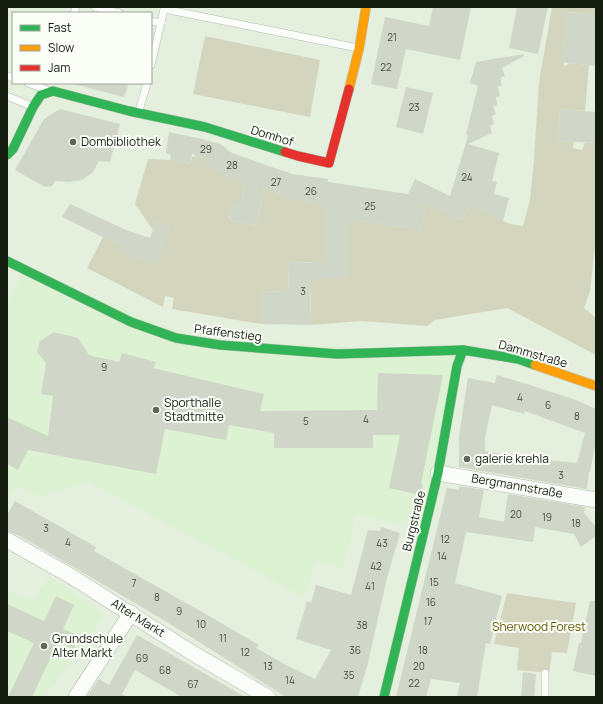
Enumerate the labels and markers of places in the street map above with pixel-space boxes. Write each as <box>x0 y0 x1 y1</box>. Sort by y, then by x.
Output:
place label: Dombibliothek <box>81 133 162 150</box>
marker: Dombibliothek <box>68 137 78 147</box>
place label: Sporthalle Stadtmitte <box>164 394 224 425</box>
marker: Sporthalle Stadtmitte <box>151 405 161 415</box>
place label: galerie krehla <box>475 450 549 467</box>
marker: galerie krehla <box>462 454 472 464</box>
place label: Grundschule Alter Markt <box>52 630 123 661</box>
marker: Grundschule Alter Markt <box>39 641 49 651</box>

